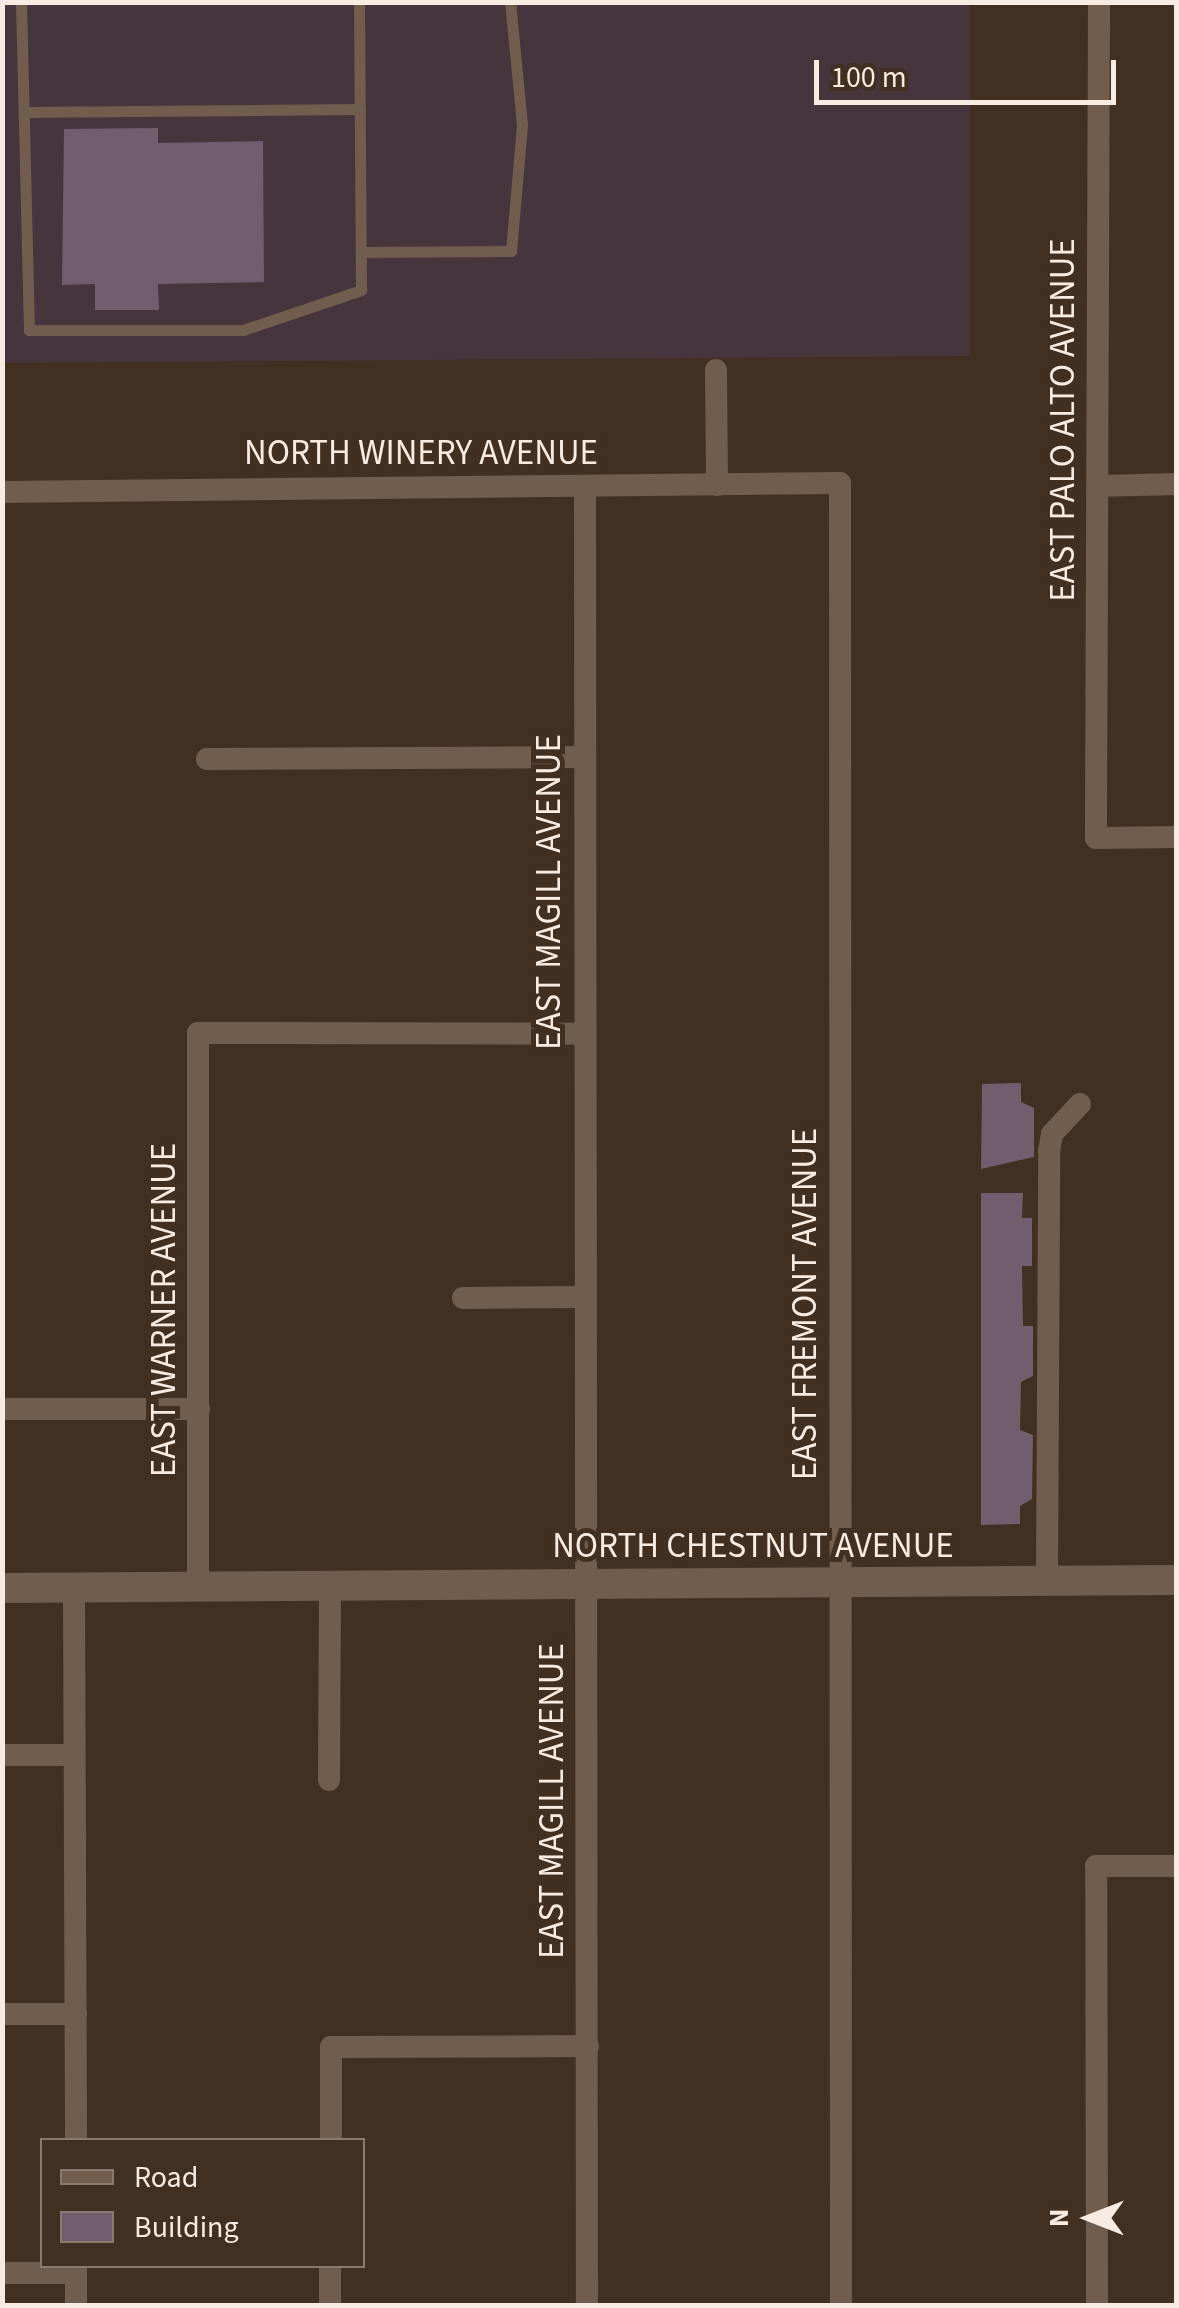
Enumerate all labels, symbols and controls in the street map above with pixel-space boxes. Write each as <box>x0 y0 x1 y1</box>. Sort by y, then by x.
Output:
scale bar <box>819 40 1122 102</box>
text: 100 m <box>831 56 907 99</box>
street label: EAST PALO ALTO AVENUE <box>1042 238 1084 602</box>
street label: NORTH WINERY AVENUE <box>244 432 598 474</box>
street label: EAST MAGILL AVENUE <box>528 734 570 1050</box>
street label: EAST FREMONT AVENUE <box>784 1128 826 1480</box>
street label: EAST WARNER AVENUE <box>143 1143 185 1477</box>
street label: NORTH CHESTNUT AVENUE <box>552 1525 954 1567</box>
street label: EAST MAGILL AVENUE <box>531 1643 573 1959</box>
legend <box>40 2138 365 2268</box>
text: Road <box>134 2156 198 2199</box>
north arrow <box>1039 2168 1139 2268</box>
text: Building <box>134 2206 239 2249</box>
text: N <box>1039 2209 1079 2227</box>

